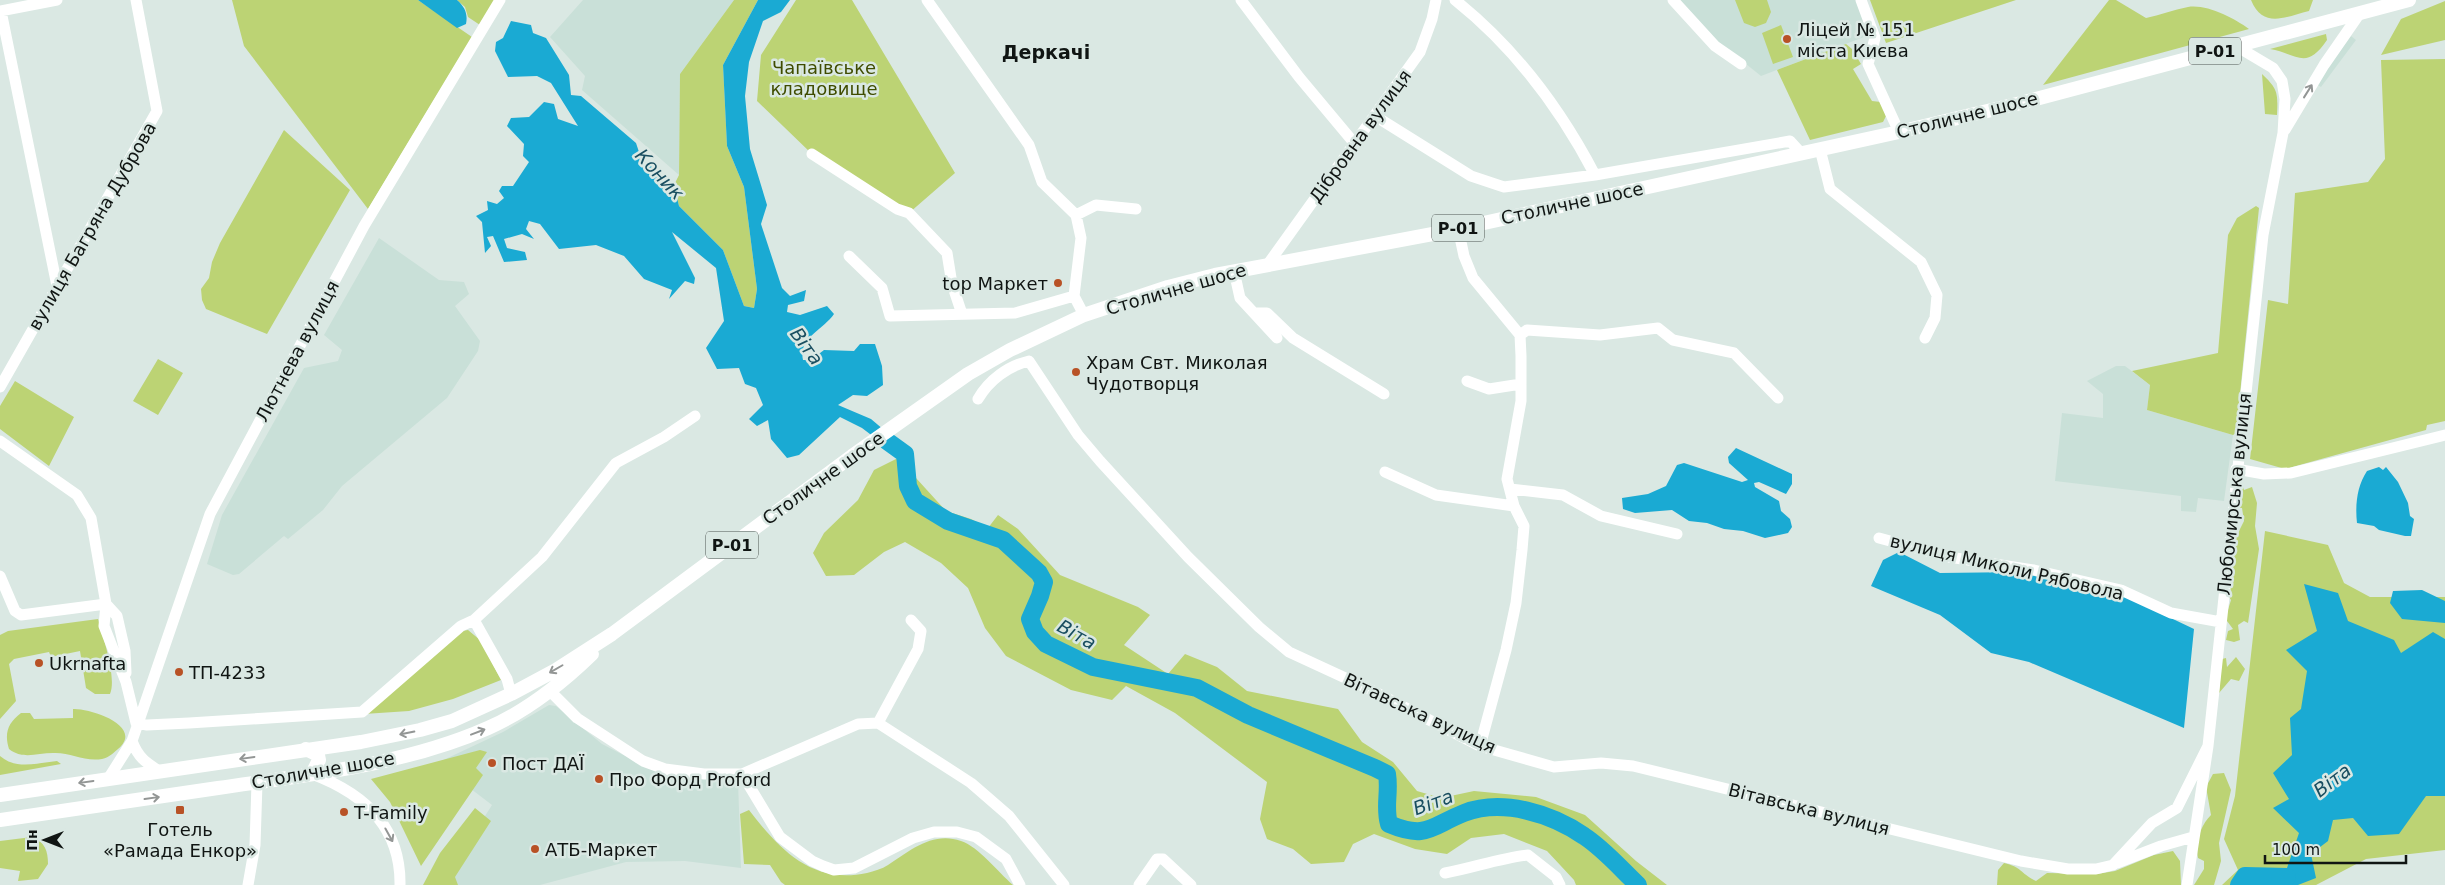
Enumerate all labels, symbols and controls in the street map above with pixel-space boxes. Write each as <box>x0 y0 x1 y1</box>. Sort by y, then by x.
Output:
place label: Ліцей № 151 міста Києва <box>1797 19 1915 61</box>
marker: Ліцей № 151 міста Києва <box>1781 33 1793 45</box>
road number: Р-01 <box>2189 37 2241 64</box>
district label: Деркачі <box>1002 41 1090 63</box>
park label: Чапаївське кладовище <box>770 57 878 99</box>
street label: Дібровна вулиця <box>1305 65 1415 207</box>
one-way arrow <box>2303 85 2313 99</box>
street label: Столичне шосе <box>1894 87 2040 143</box>
street label: вулиця Багряна Дуброва <box>24 118 160 334</box>
water label: Коник <box>631 144 689 204</box>
street label: Столичне шосе <box>1499 178 1645 228</box>
road number: Р-01 <box>1432 214 1484 242</box>
street label: Столичне шосе <box>1103 259 1249 319</box>
place label: top Маркет <box>942 273 1048 294</box>
street label: Лютнева вулиця <box>251 277 343 425</box>
marker: top Маркет <box>1052 277 1064 289</box>
water label: Віта <box>786 323 828 369</box>
place label: Храм Свт. Миколая Чудотворця <box>1086 352 1268 394</box>
marker: Храм Свт. Миколая Чудотворця <box>1070 366 1082 378</box>
street label: Любомирська вулиця <box>2213 392 2255 596</box>
street label: Столичне шосе <box>758 427 888 529</box>
street label: вулиця Миколи Рябовола <box>1888 530 2126 604</box>
road number: Р-01 <box>706 532 758 558</box>
water label: Віта <box>1054 614 1100 654</box>
place label: Ukrnafta <box>49 653 126 674</box>
marker: Ukrnafta <box>33 657 45 669</box>
place label: ТП-4233 <box>188 662 266 683</box>
one-way arrow <box>549 665 563 675</box>
marker: ТП-4233 <box>173 666 185 678</box>
street label: Вітавська вулиця <box>1341 669 1499 757</box>
one-way arrow <box>470 727 485 736</box>
one-way arrow <box>400 729 416 738</box>
street label: Столичне шосе <box>250 747 396 793</box>
one-way arrow <box>239 753 255 763</box>
place label: Пост ДАЇ <box>502 753 585 774</box>
marker: Пост ДАЇ <box>486 757 498 769</box>
water label: Віта <box>2309 759 2355 801</box>
place label: Про Форд Proford <box>609 769 771 790</box>
marker: Про Форд Proford <box>593 773 605 785</box>
one-way arrow <box>79 778 95 788</box>
street label: Вітавська вулиця <box>1726 779 1892 839</box>
water label: Віта <box>1410 785 1456 819</box>
one-way arrow <box>144 793 160 803</box>
place label: T-Family <box>353 802 428 823</box>
marker: Готель «Рамада Енкор» <box>174 804 186 816</box>
marker: T-Family <box>338 806 350 818</box>
north arrow <box>20 815 70 865</box>
place label: Готель «Рамада Енкор» <box>103 819 257 861</box>
one-way arrow <box>385 827 394 842</box>
text: Пн <box>24 829 40 851</box>
scale bar <box>2265 832 2406 864</box>
place label: АТБ-Маркет <box>545 839 658 860</box>
text: 100 m <box>2272 841 2320 859</box>
marker: АТБ-Маркет <box>529 843 541 855</box>

